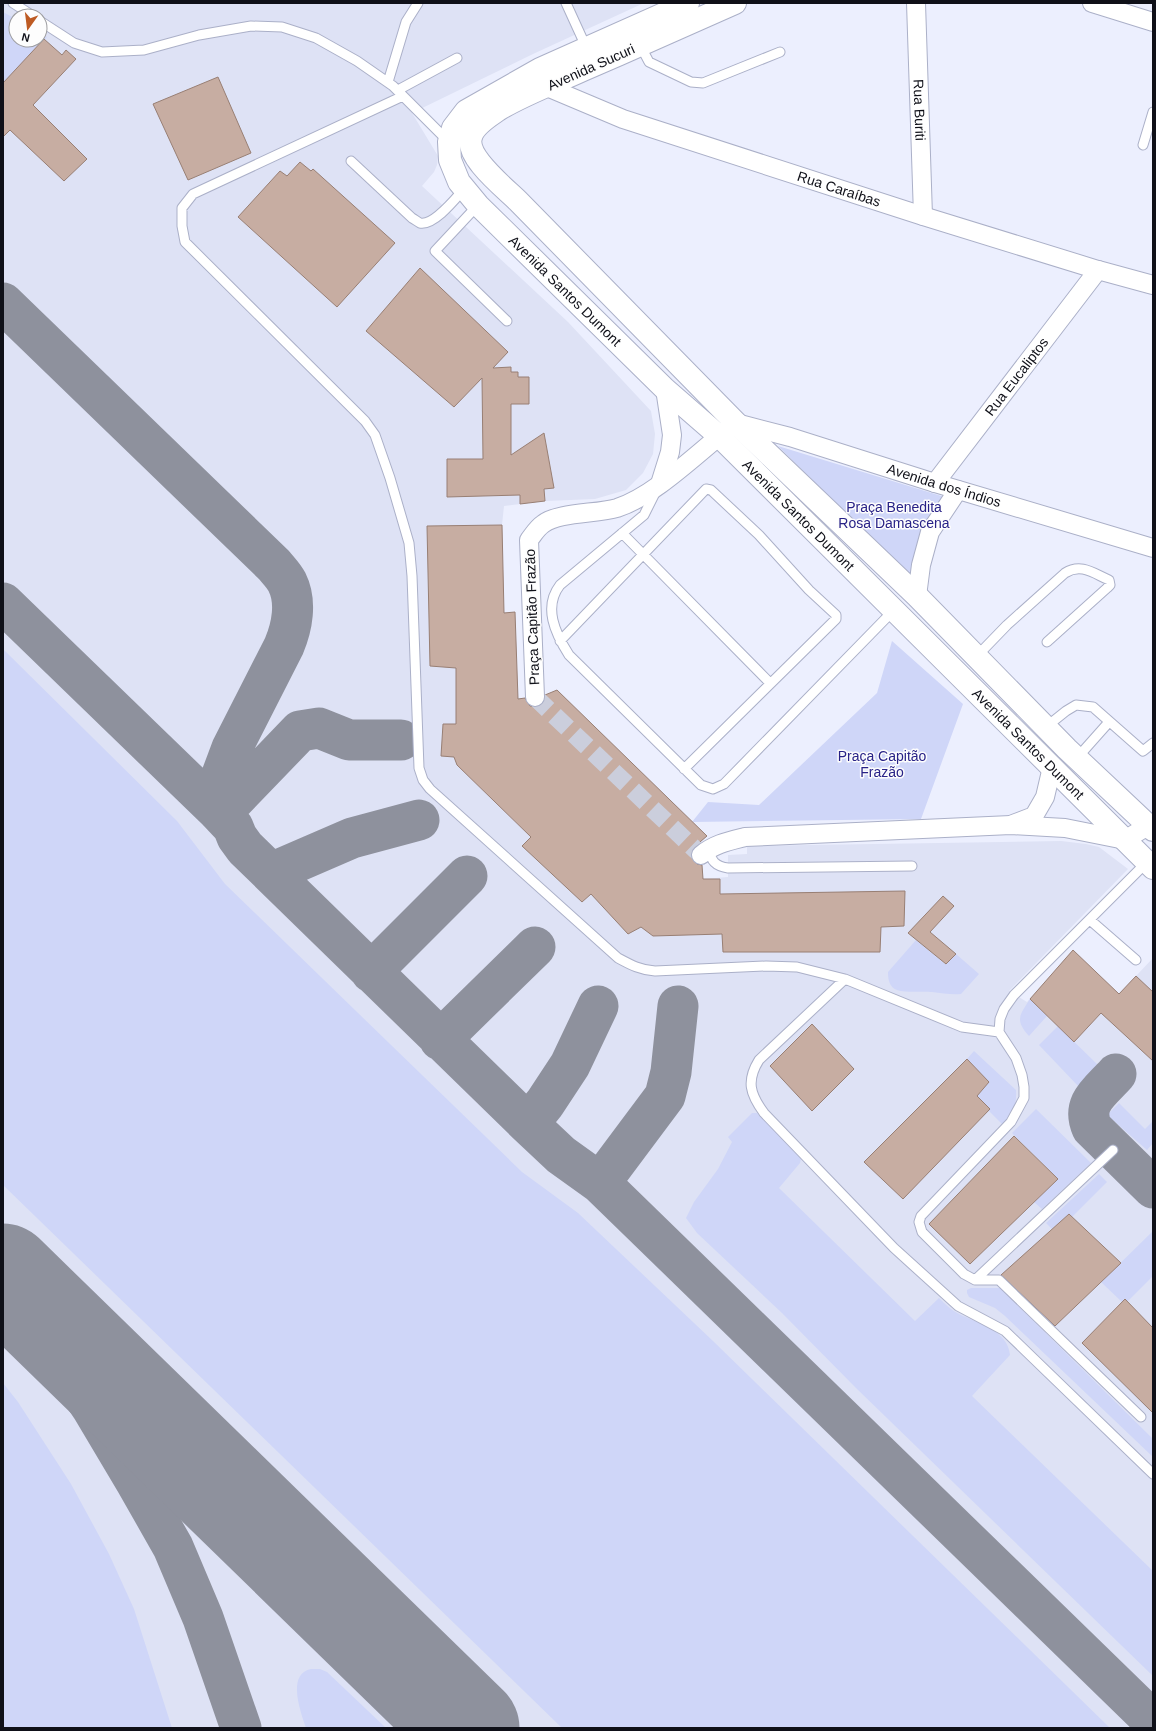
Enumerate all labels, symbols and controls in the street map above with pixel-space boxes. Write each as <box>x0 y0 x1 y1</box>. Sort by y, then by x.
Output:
north arrow <box>8 8 48 48</box>
text: N <box>20 31 31 44</box>
street label: Avenida Sucuri <box>545 41 637 93</box>
street label: Rua Buriti <box>911 79 929 141</box>
street label: Rua Caraíbas <box>795 168 883 210</box>
street label: Avenida Santos Dumont <box>506 232 625 349</box>
street label: Rua Eucaliptos <box>981 334 1051 419</box>
street label: Avenida Santos Dumont <box>740 456 858 574</box>
street label: Avenida dos Índios <box>885 460 1003 510</box>
park label: Praça Benedita Rosa Damascena <box>838 499 950 531</box>
street label: Praça Capitão Frazão <box>522 548 542 685</box>
street label: Avenida Santos Dumont <box>969 685 1087 803</box>
park label: Praça Capitão Frazão <box>838 748 927 780</box>

